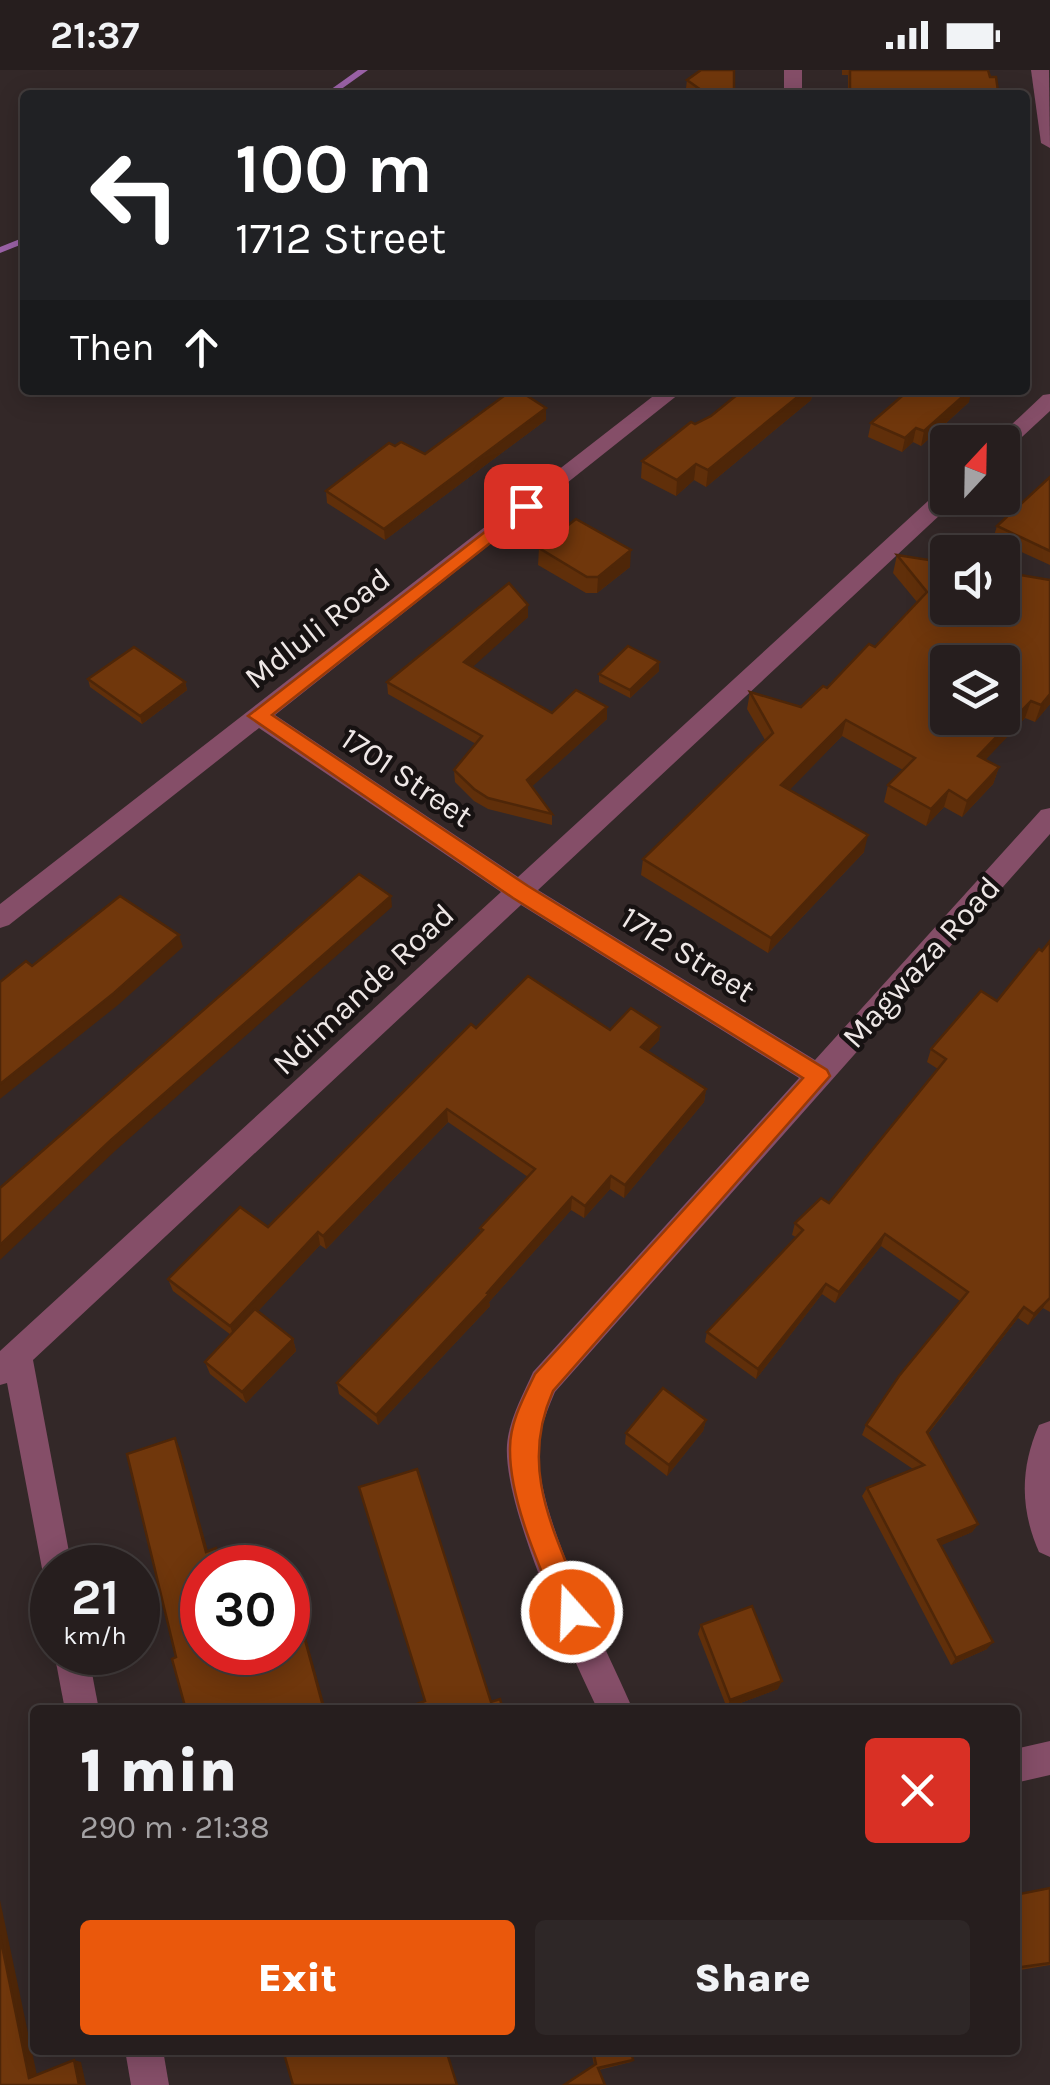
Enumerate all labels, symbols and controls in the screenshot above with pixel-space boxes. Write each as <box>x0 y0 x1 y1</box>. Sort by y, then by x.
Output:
text: 21:37 <box>50 13 139 58</box>
text: 100 m <box>235 128 433 210</box>
icon: left <box>70 130 200 260</box>
text: 1712 Street <box>235 212 446 264</box>
icon: ahead <box>174 320 229 375</box>
text: Then <box>70 325 154 370</box>
north arrow <box>930 425 1020 515</box>
map controls <box>930 425 1020 735</box>
pin <box>484 464 569 549</box>
icon: arrive <box>499 479 554 534</box>
button: sound <box>930 535 1020 625</box>
street label: Mdluli Road <box>237 560 397 697</box>
button: layers <box>930 645 1020 735</box>
street label: 1701 Street <box>334 720 479 835</box>
street label: Magwaza Road <box>835 869 1008 1056</box>
street label: Ndimande Road <box>265 896 461 1083</box>
street label: 1712 Street <box>614 899 761 1010</box>
speed limit sign: 30 <box>180 1545 310 1675</box>
position arrow <box>520 1560 624 1664</box>
text: 21 <box>71 1568 119 1627</box>
text: km/h <box>63 1621 127 1650</box>
text: 1 min <box>80 1736 237 1806</box>
button: close <box>865 1738 970 1843</box>
text: 290 m · 21:38 <box>80 1809 270 1846</box>
button: Exit <box>80 1920 515 2035</box>
button: Share <box>535 1920 970 2035</box>

